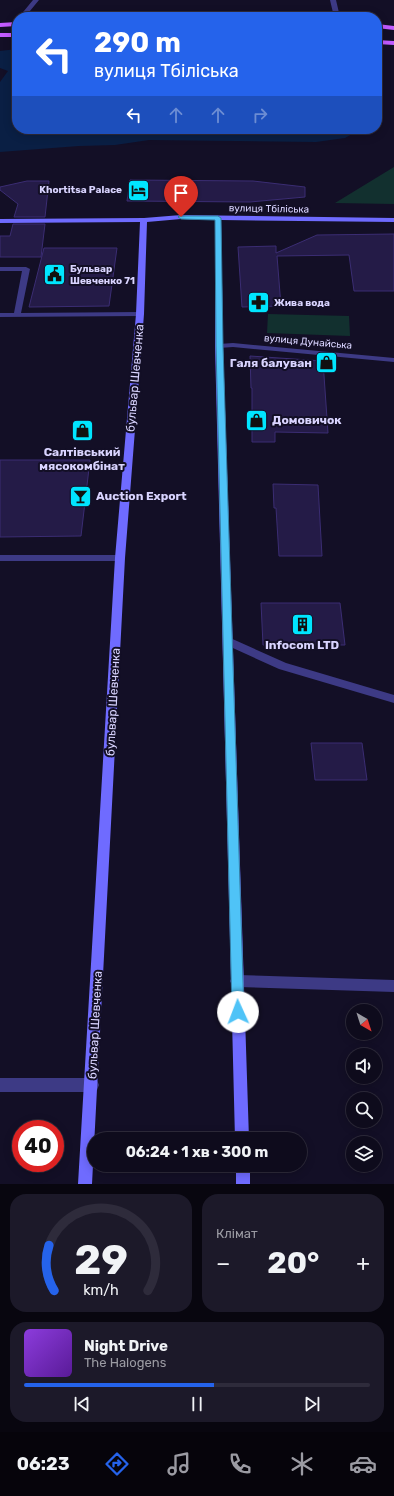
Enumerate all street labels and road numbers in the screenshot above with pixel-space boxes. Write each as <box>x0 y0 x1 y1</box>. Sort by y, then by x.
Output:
street label: вулиця Тбіліська <box>229 202 309 216</box>
street label: бульвар Шевченка <box>123 323 147 433</box>
street label: вулиця Дунайська <box>263 332 353 352</box>
street label: бульвар Шевченка <box>103 648 123 756</box>
street label: бульвар Шевченка <box>85 971 105 1079</box>

